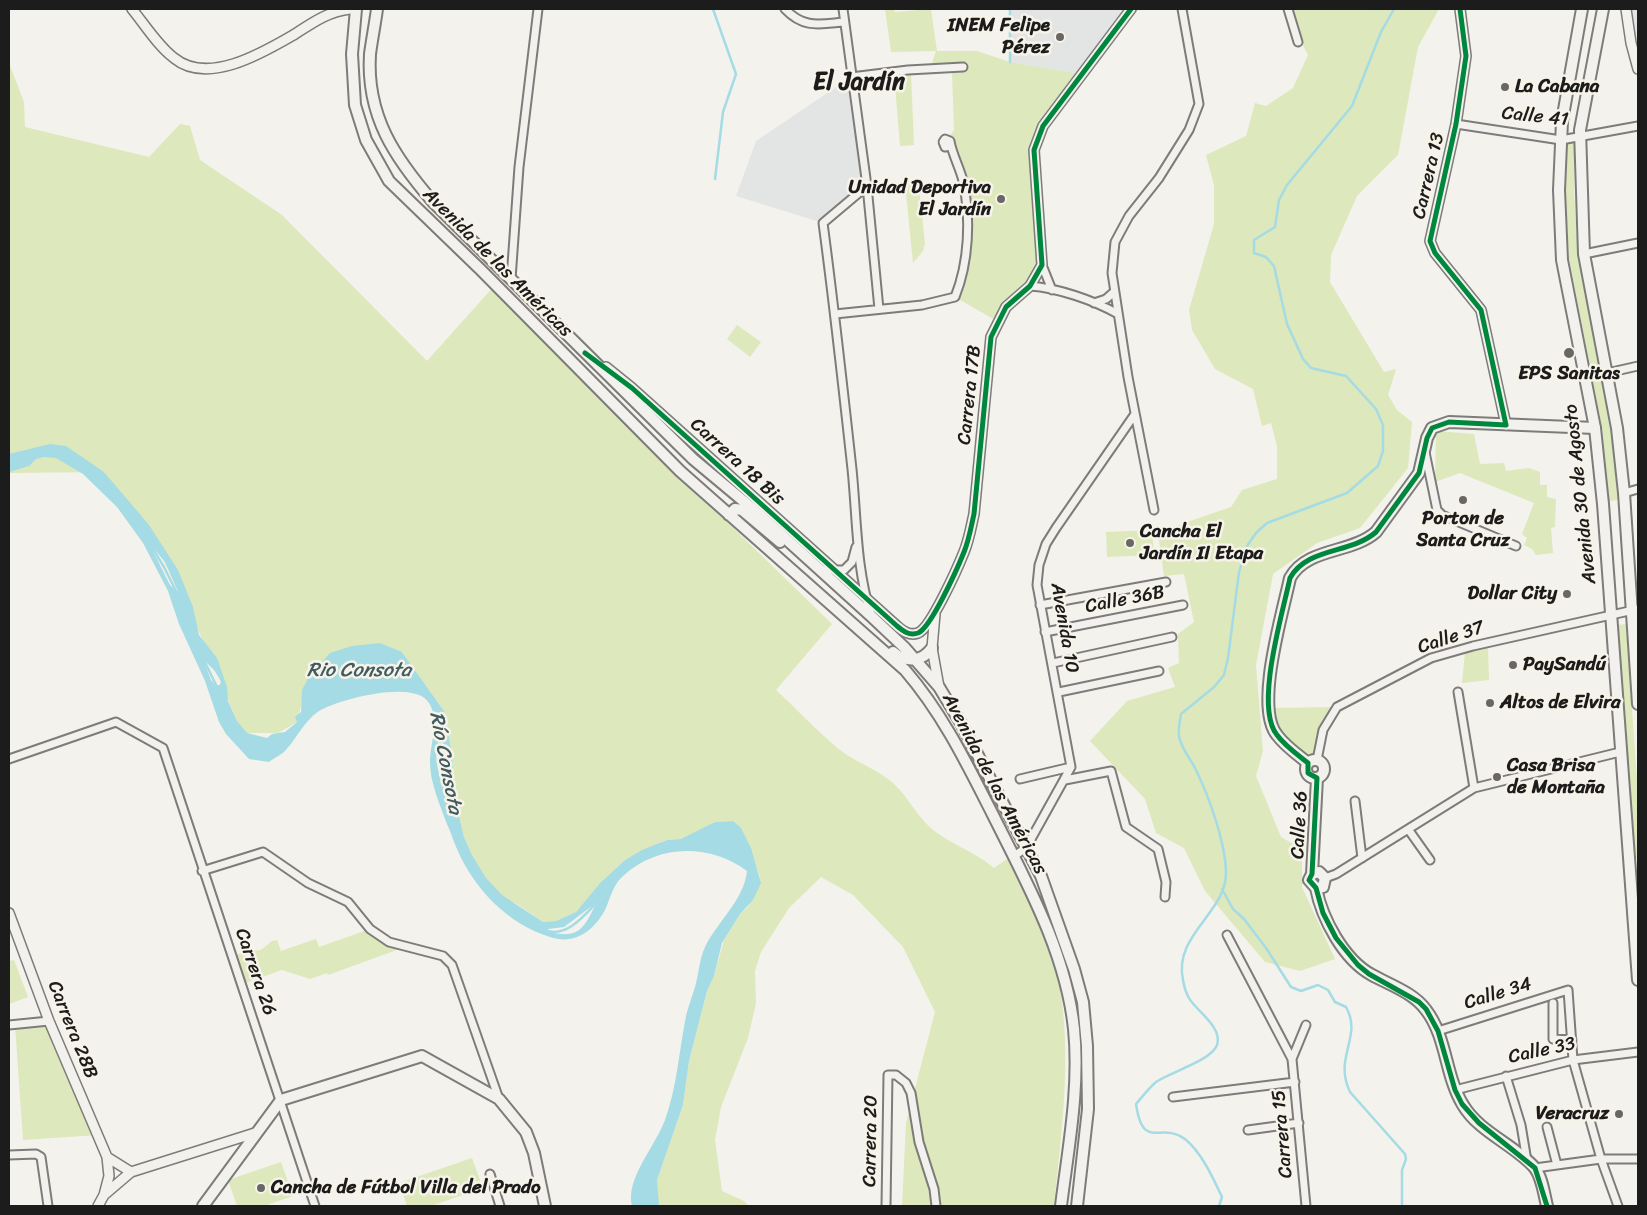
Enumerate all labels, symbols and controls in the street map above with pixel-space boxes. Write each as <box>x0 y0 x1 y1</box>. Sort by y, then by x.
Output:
place label: INEM Felipe Pérez <box>948 15 1050 59</box>
marker: INEM Felipe Pérez <box>1054 31 1066 43</box>
district label: El Jardín <box>813 69 905 97</box>
place label: La Cabana <box>1515 76 1599 98</box>
marker: La Cabana <box>1499 81 1511 93</box>
street label: Calle 41 <box>1501 102 1569 132</box>
street label: Carrera 13 <box>1408 131 1450 221</box>
place label: Unidad Deportiva El Jardín <box>849 177 991 221</box>
street label: Avenida de las Américas <box>418 184 576 342</box>
marker: Unidad Deportiva El Jardín <box>995 193 1007 205</box>
street label: Carrera 17B <box>953 344 987 446</box>
marker: EPS Sanitas <box>1562 346 1576 360</box>
place label: EPS Sanitas <box>1518 363 1620 385</box>
street label: Avenida 30 de Agosto <box>1560 403 1602 585</box>
street label: Carrera 18 Bis <box>685 414 789 510</box>
marker: Porton de Santa Cruz <box>1457 494 1469 506</box>
place label: Porton de Santa Cruz <box>1416 508 1510 552</box>
place label: Cancha El Jardín II Etapa <box>1140 521 1263 565</box>
marker: Cancha El Jardín II Etapa <box>1124 537 1136 549</box>
street label: Avenida 10 <box>1045 581 1083 675</box>
street label: Calle 36B <box>1083 581 1167 619</box>
place label: Dollar City <box>1468 583 1557 605</box>
marker: Dollar City <box>1561 588 1573 600</box>
street label: Calle 37 <box>1415 617 1487 659</box>
place label: PaySandú <box>1523 654 1606 676</box>
water label: Rio Consota <box>307 659 411 683</box>
marker: PaySandú <box>1507 659 1519 671</box>
street label: Avenida de las Américas <box>937 689 1051 879</box>
place label: Altos de Elvira <box>1500 692 1621 714</box>
marker: Altos de Elvira <box>1484 697 1496 709</box>
water label: Río Consota <box>423 710 467 816</box>
place label: Casa Brisa de Montaña <box>1507 755 1605 799</box>
marker: Casa Brisa de Montaña <box>1491 771 1503 783</box>
street label: Calle 36 <box>1287 790 1313 860</box>
street label: Carrera 26 <box>229 925 281 1019</box>
street label: Calle 34 <box>1462 973 1534 1015</box>
street label: Carrera 28B <box>42 978 102 1082</box>
street label: Calle 33 <box>1506 1033 1578 1069</box>
street label: Carrera 15 <box>1268 1089 1298 1179</box>
street label: Carrera 20 <box>859 1095 883 1187</box>
place label: Veracruz <box>1536 1103 1609 1125</box>
marker: Veracruz <box>1613 1108 1625 1120</box>
place label: Cancha de Fútbol Villa del Prado <box>271 1177 541 1199</box>
marker: Cancha de Fútbol Villa del Prado <box>255 1182 267 1194</box>

